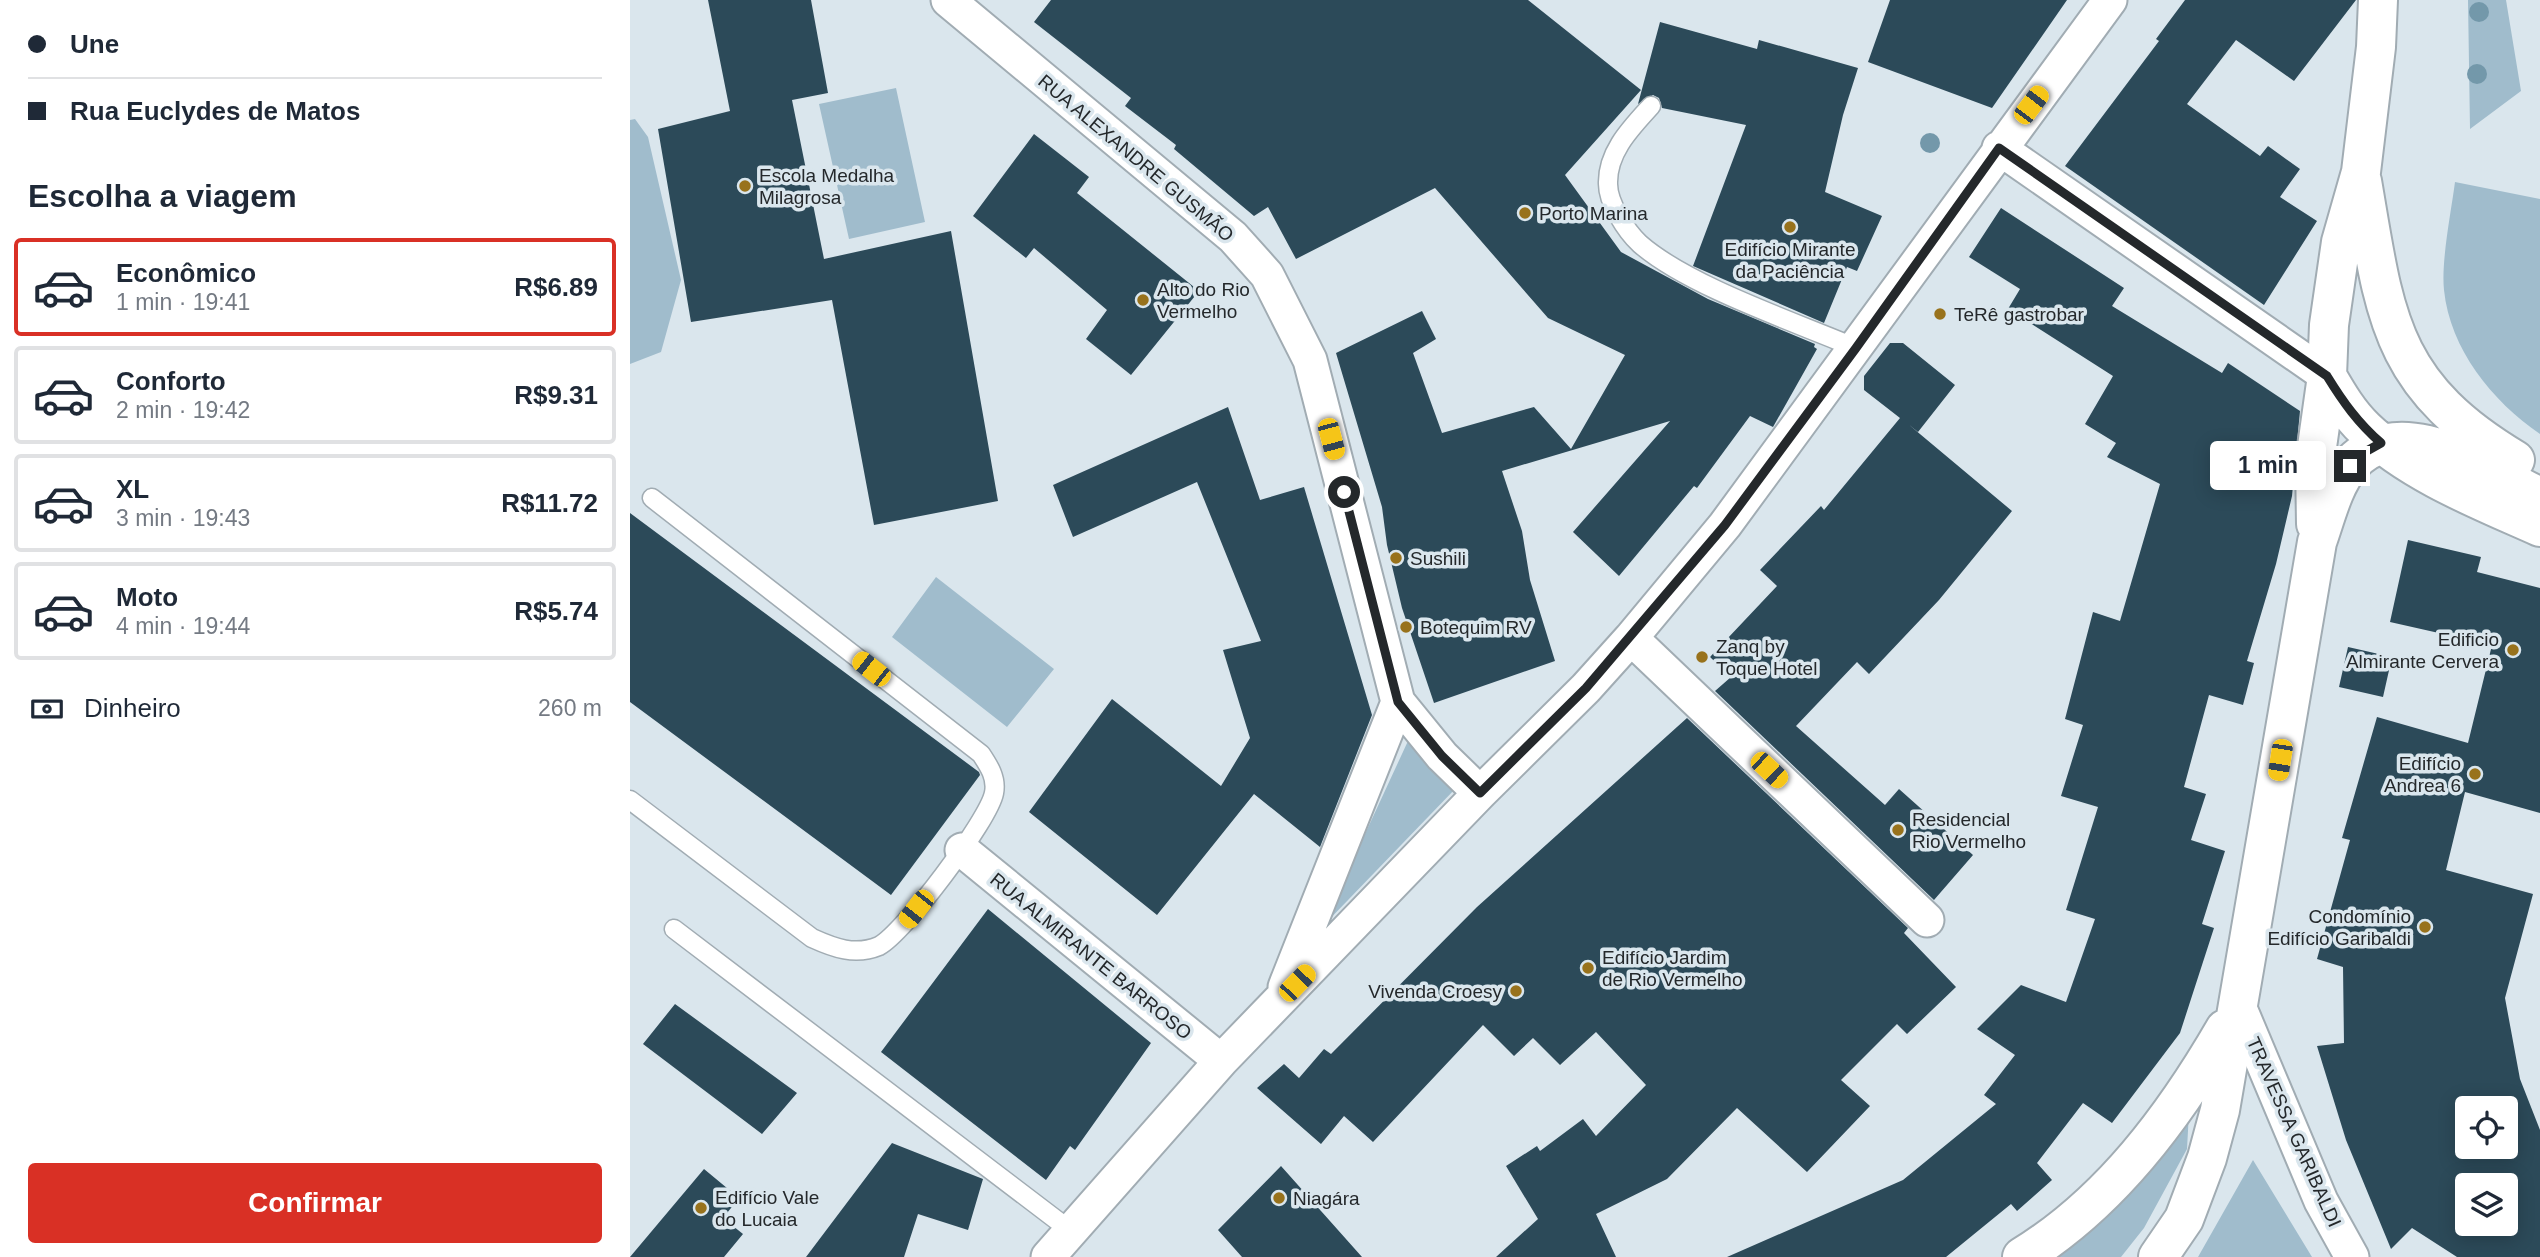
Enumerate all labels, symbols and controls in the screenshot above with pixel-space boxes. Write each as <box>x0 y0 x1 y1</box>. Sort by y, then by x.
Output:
text: Une <box>70 29 119 59</box>
street label: RUA ALEXANDRE GUSMÃO <box>1034 70 1238 246</box>
car <box>2010 82 2053 128</box>
text: Rua Euclydes de Matos <box>70 96 360 126</box>
place label: Escola Medalha Milagrosa <box>759 165 895 208</box>
text: Escolha a viagem <box>28 178 297 214</box>
marker: Escola Medalha Milagrosa <box>737 178 753 194</box>
place label: Porto Marina <box>1539 203 1648 224</box>
marker: Porto Marina <box>1517 205 1533 221</box>
marker: Edifício Mirante da Paciência <box>1782 219 1798 235</box>
place label: Edifício Mirante da Paciência <box>1725 239 1855 282</box>
icon: car <box>32 256 95 319</box>
text: Econômico <box>116 258 256 288</box>
text: R$6.89 <box>514 272 598 302</box>
place label: Alto do Rio Vermelho <box>1157 279 1250 322</box>
text: 1 min · 19:41 <box>116 289 250 315</box>
marker: Alto do Rio Vermelho <box>1135 292 1151 308</box>
place label: TeRê gastrobar <box>1954 304 2085 325</box>
marker: TeRê gastrobar <box>1932 306 1948 322</box>
icon: car <box>32 364 95 427</box>
text: Conforto <box>116 366 226 396</box>
text: R$9.31 <box>514 380 598 410</box>
text: 2 min · 19:42 <box>116 397 250 423</box>
car <box>1316 416 1347 462</box>
callout: 1 min <box>2210 442 2326 490</box>
route end <box>2334 450 2366 482</box>
text: 1 min <box>2238 452 2298 478</box>
icon: car <box>32 472 95 535</box>
text: XL <box>116 474 149 504</box>
route start <box>1328 476 1360 508</box>
text: R$11.72 <box>501 488 598 518</box>
text: 3 min · 19:43 <box>116 505 250 531</box>
place label: Sushili <box>1410 548 1466 569</box>
marker: Sushili <box>1388 550 1404 566</box>
icon: car <box>32 580 95 643</box>
text: Moto <box>116 582 178 612</box>
text: R$5.74 <box>514 596 598 626</box>
text: 4 min · 19:44 <box>116 613 250 639</box>
place label: Botequim RV <box>1420 617 1532 638</box>
marker: Botequim RV <box>1398 619 1414 635</box>
place label: Edificio Almirante Cervera <box>2346 629 2499 672</box>
place label: Zanq by Toque Hotel <box>1716 636 1817 679</box>
marker: Edificio Almirante Cervera <box>2505 642 2521 658</box>
car <box>848 648 895 690</box>
marker: Zanq by Toque Hotel <box>1694 649 1710 665</box>
icon: cash <box>28 690 66 728</box>
text: Dinheiro <box>84 693 181 723</box>
text: 260 m <box>538 695 602 721</box>
car <box>2267 738 2294 782</box>
car <box>1747 748 1792 792</box>
place label: Edifício Andrea 6 <box>2384 753 2461 796</box>
marker: Edifício Andrea 6 <box>2467 766 2483 782</box>
place label: Residencial Rio Vermelho <box>1912 809 2026 852</box>
marker: Residencial Rio Vermelho <box>1890 822 1906 838</box>
street label: RUA ALMIRANTE BARROSO <box>986 868 1196 1044</box>
car <box>895 886 938 932</box>
place label: Condomínio Edifício Garibaldi <box>2267 906 2411 949</box>
marker: Condomínio Edifício Garibaldi <box>2417 919 2433 935</box>
place label: Edifício Jardim de Rio Vermelho <box>1602 947 1742 990</box>
marker: Edifício Jardim de Rio Vermelho <box>1580 960 1596 976</box>
car <box>1275 961 1320 1005</box>
place label: Vivenda Croesy <box>1368 981 1502 1002</box>
marker: Vivenda Croesy <box>1508 983 1524 999</box>
street label: TRAVESSA GARIBALDI <box>2243 1034 2345 1230</box>
map controls <box>2455 1096 2518 1236</box>
button: locate <box>2455 1096 2518 1159</box>
button: Confirmar <box>28 1163 602 1243</box>
button: layers <box>2455 1173 2518 1236</box>
place label: Edifício Vale do Lucaia <box>715 1187 819 1230</box>
place label: Niagára <box>1293 1188 1360 1209</box>
marker: Niagára <box>1271 1190 1287 1206</box>
marker: Edifício Vale do Lucaia <box>693 1200 709 1216</box>

